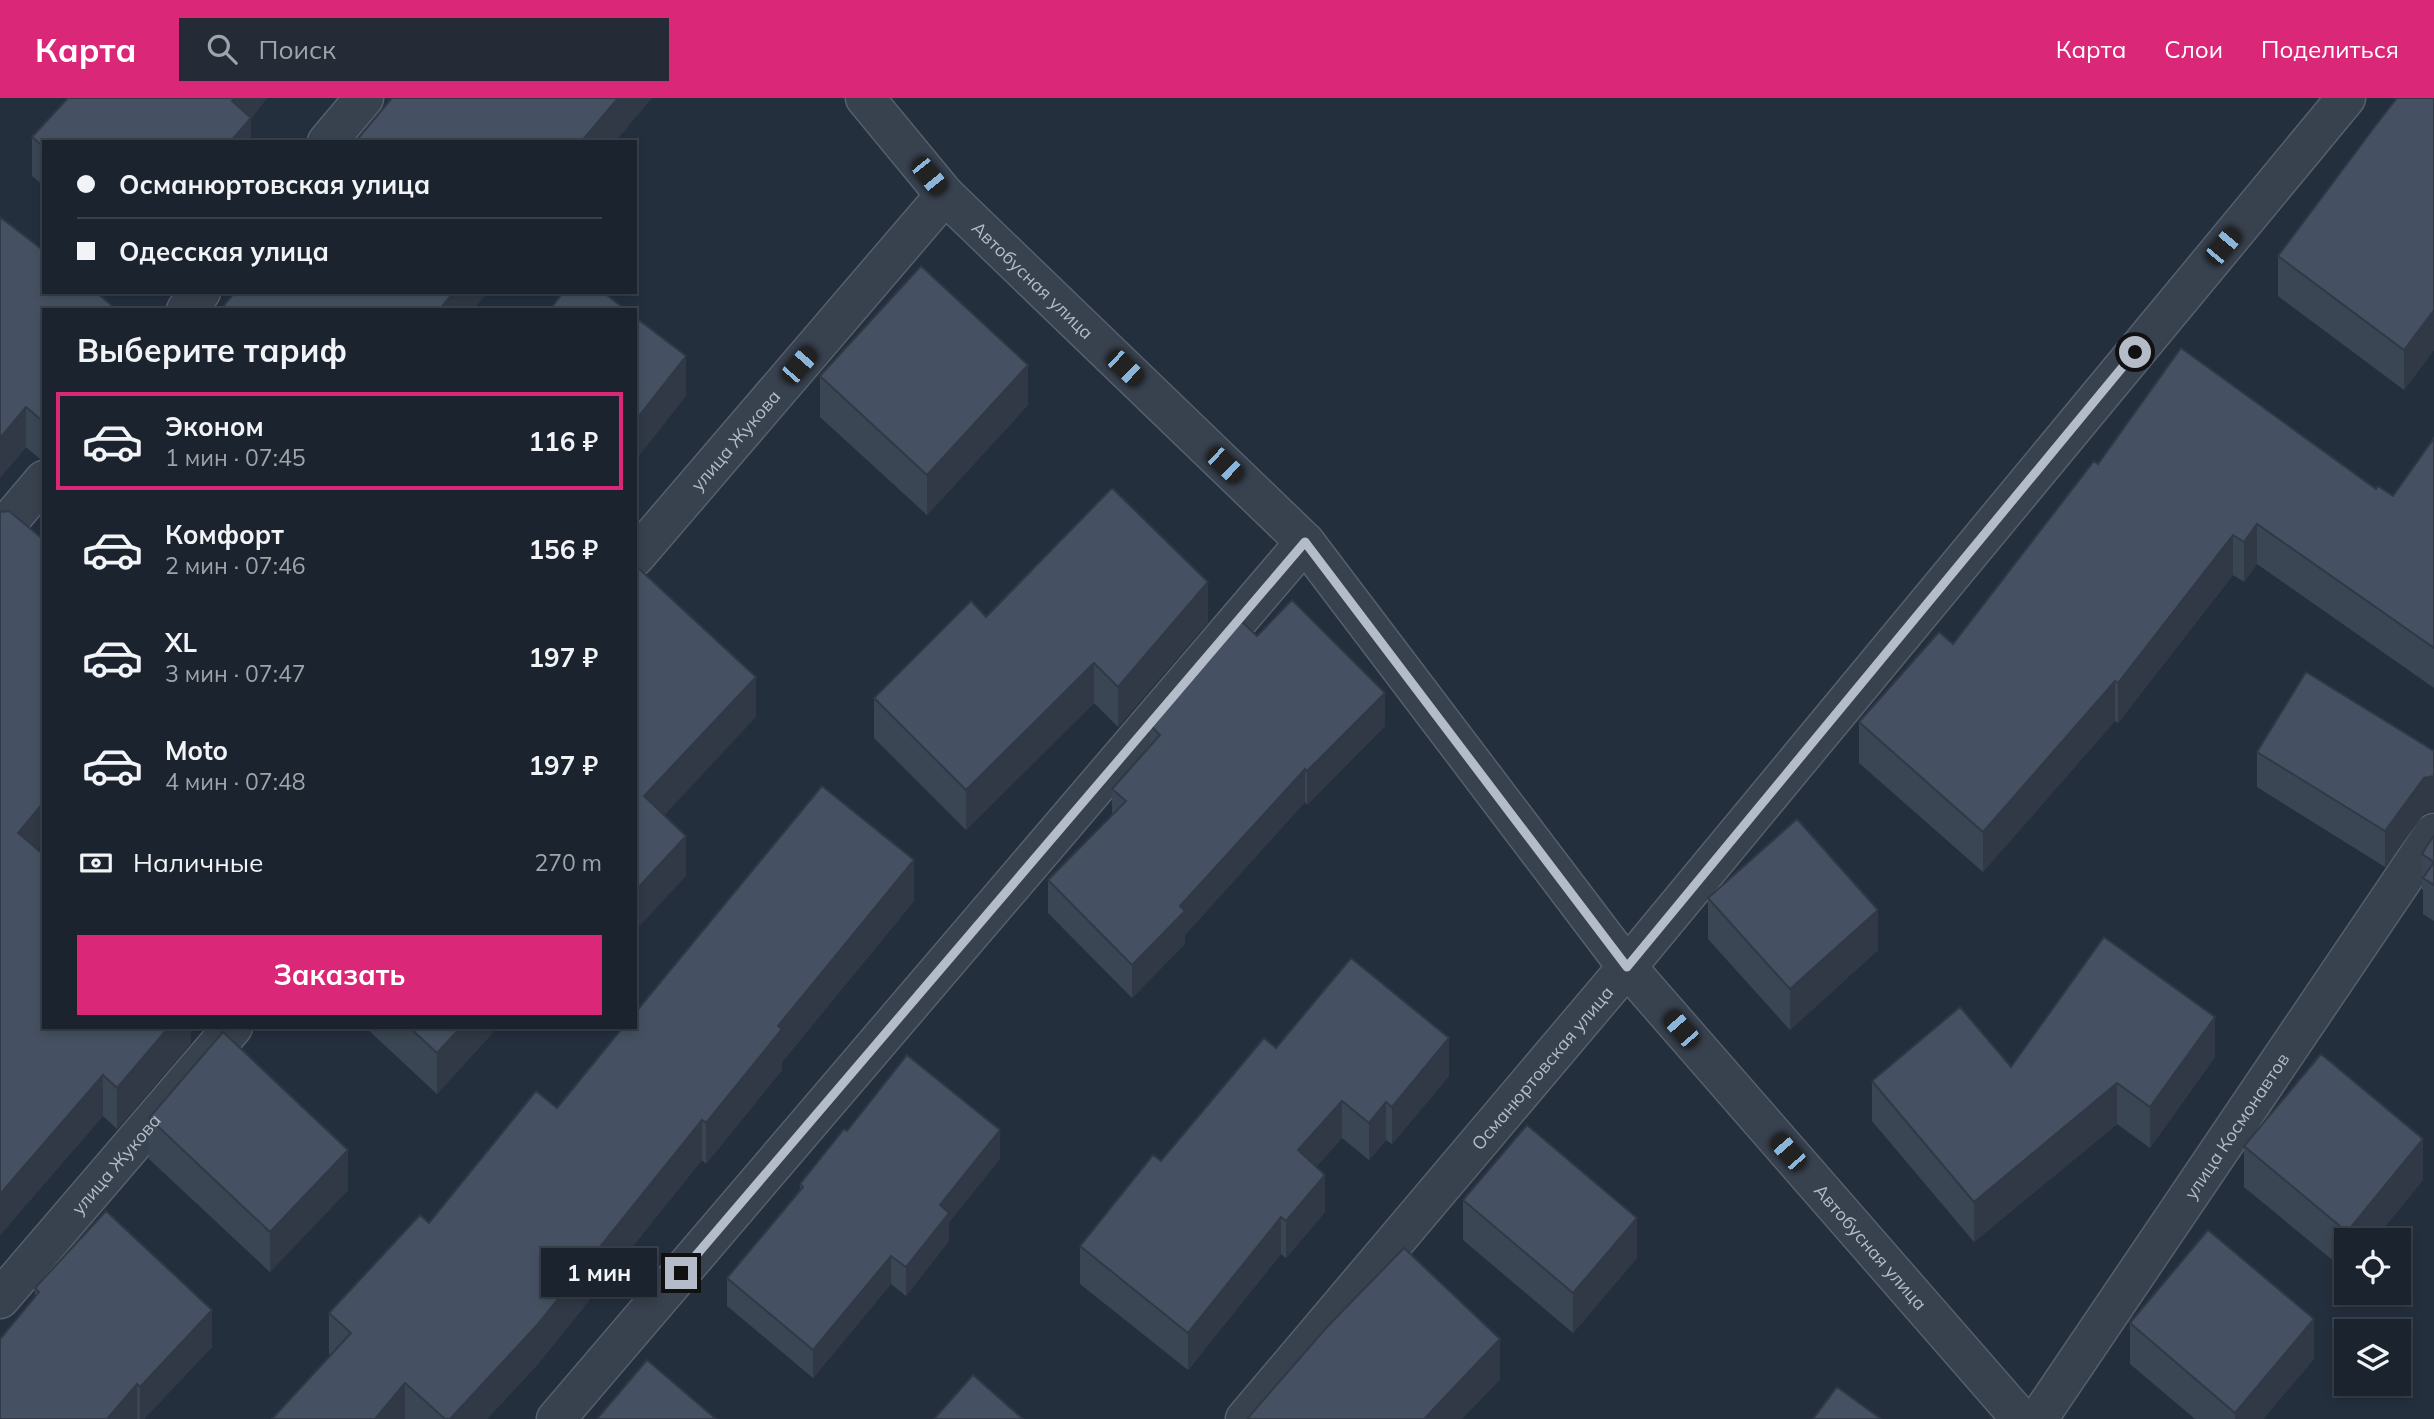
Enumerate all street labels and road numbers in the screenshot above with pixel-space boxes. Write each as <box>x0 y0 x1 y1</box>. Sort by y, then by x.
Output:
street label: Автобусная улица <box>967 216 1099 344</box>
street label: улица Жукова <box>686 385 785 495</box>
street label: Османюртовская улица <box>1466 981 1618 1154</box>
street label: улица Космонавтов <box>2179 1048 2294 1203</box>
street label: улица Жукова <box>66 1109 165 1219</box>
street label: Автобусная улица <box>1810 1179 1932 1315</box>

